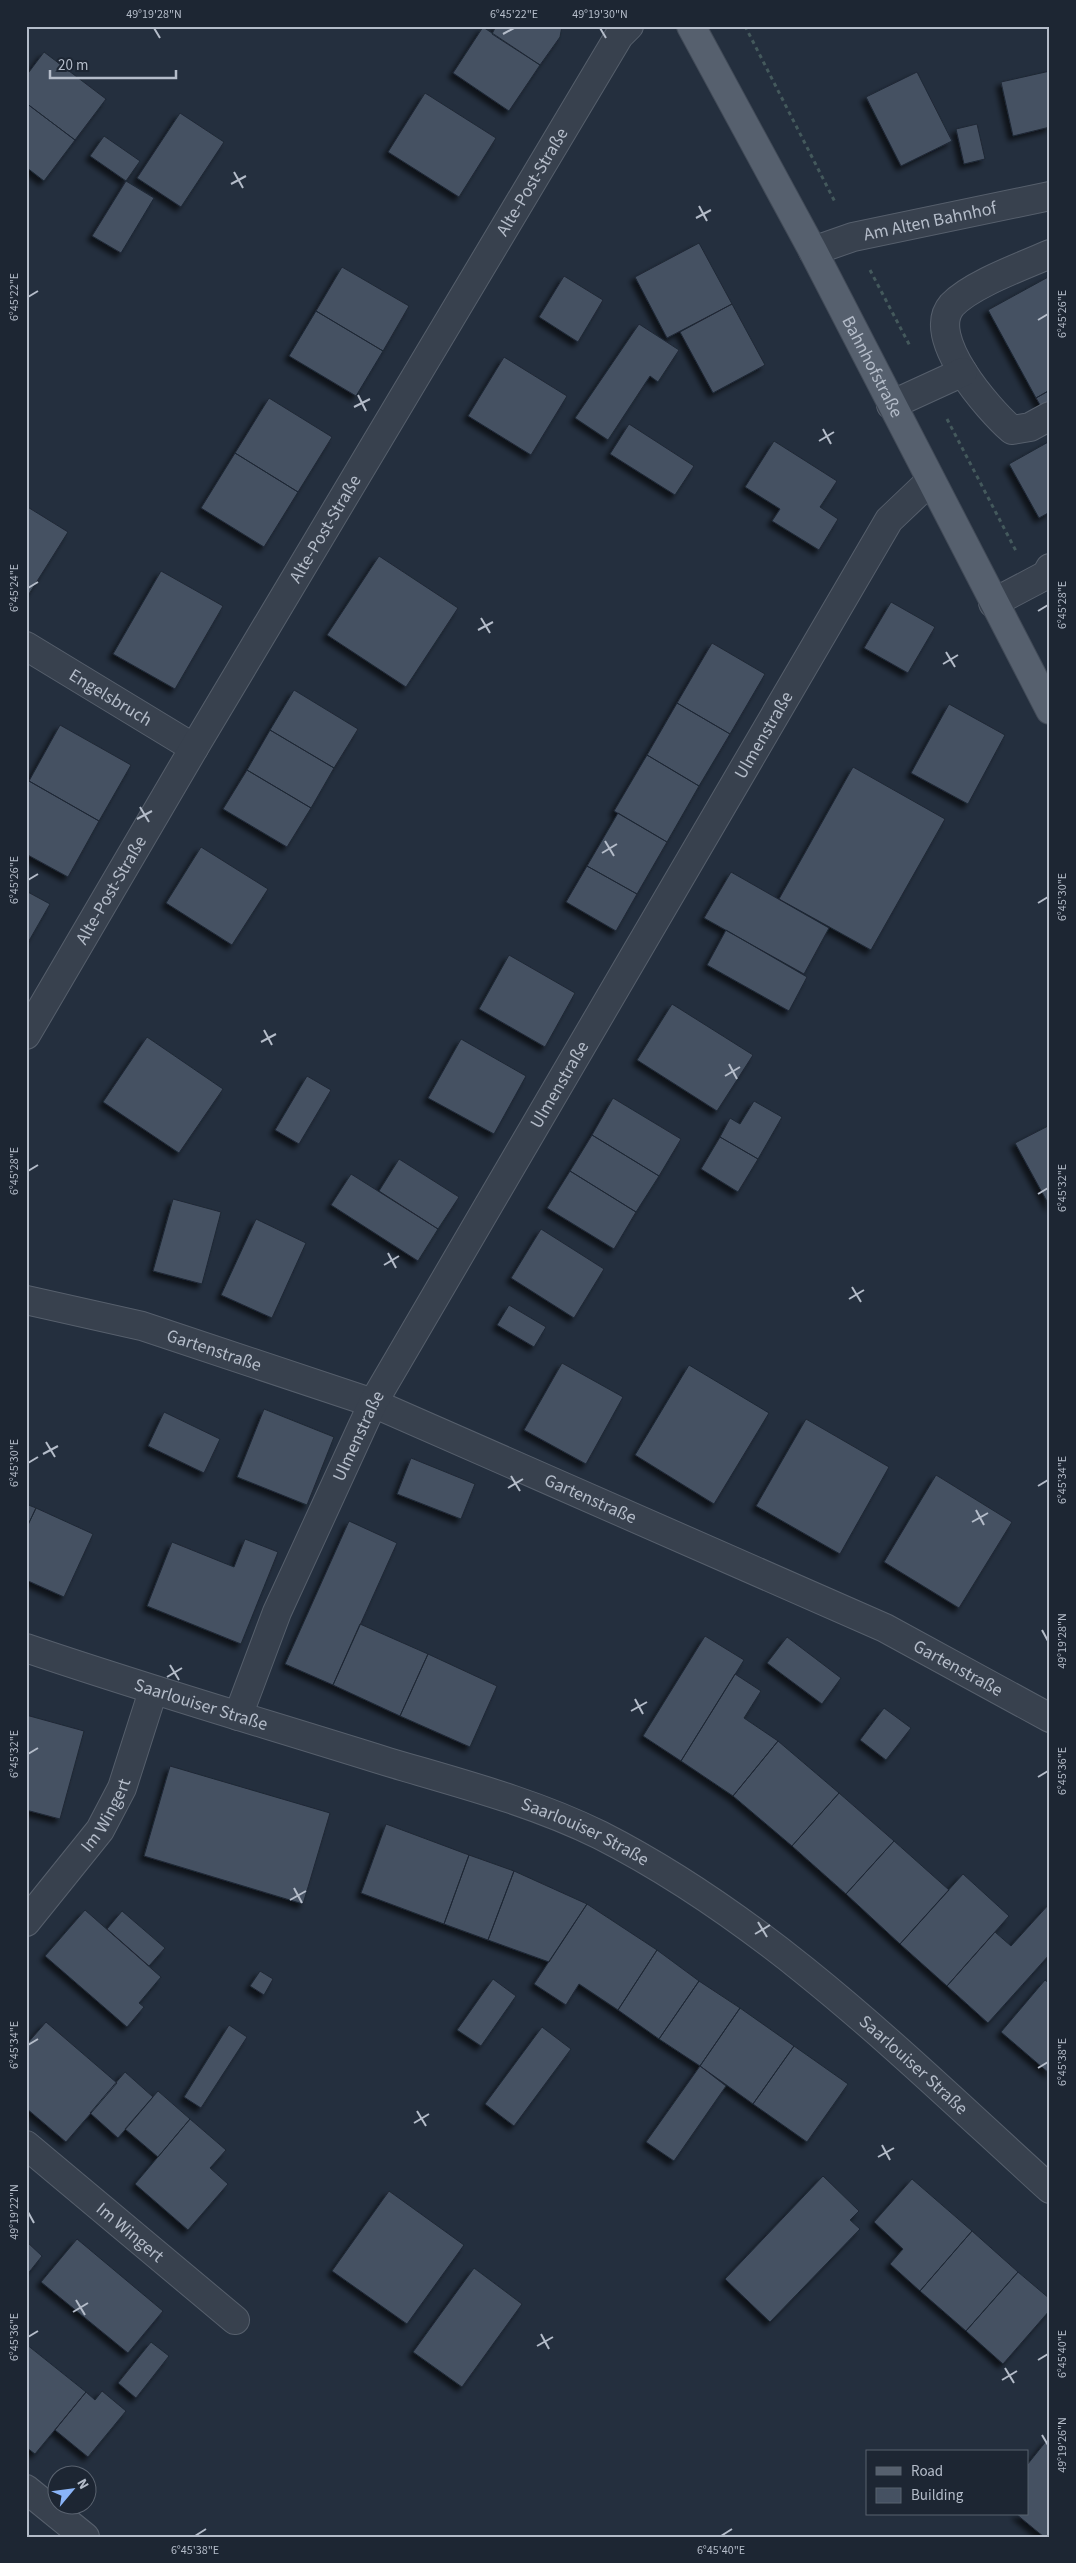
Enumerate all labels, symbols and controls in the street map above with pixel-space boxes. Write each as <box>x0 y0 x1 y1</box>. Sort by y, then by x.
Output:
text: 49°19'28"N <box>126 6 182 23</box>
text: 6°45'22"E <box>490 6 538 23</box>
text: 49°19'30"N <box>572 6 628 23</box>
scale bar <box>50 48 176 80</box>
text: 20 m <box>58 55 88 76</box>
street label: Alte-Post-Straße <box>490 123 574 241</box>
street label: Am Alten Bahnhof <box>861 195 999 247</box>
text: 6°45'22"E <box>6 273 23 321</box>
text: 6°45'26"E <box>1054 290 1071 338</box>
street label: Bahnhofstraße <box>836 311 909 422</box>
street label: Alte-Post-Straße <box>283 470 367 587</box>
text: 6°45'24"E <box>6 564 23 612</box>
text: 6°45'28"E <box>1054 581 1071 629</box>
street label: Engelsbruch <box>64 662 157 732</box>
street label: Ulmenstraße <box>728 686 799 783</box>
street label: Alte-Post-Straße <box>69 831 153 949</box>
text: 6°45'26"E <box>6 856 23 904</box>
text: 6°45'30"E <box>1054 873 1071 921</box>
street label: Ulmenstraße <box>524 1036 595 1133</box>
text: 6°45'28"E <box>6 1147 23 1195</box>
text: 6°45'32"E <box>1054 1164 1071 1212</box>
street label: Gartenstraße <box>164 1323 265 1378</box>
street label: Ulmenstraße <box>326 1386 390 1485</box>
text: 6°45'30"E <box>6 1439 23 1487</box>
text: 6°45'34"E <box>1054 1456 1071 1504</box>
street label: Gartenstraße <box>540 1467 641 1530</box>
text: 49°19'28"N <box>1054 1613 1071 1669</box>
street label: Gartenstraße <box>909 1633 1008 1703</box>
street label: Saarlouiser Straße <box>131 1672 271 1737</box>
text: 6°45'32"E <box>6 1730 23 1778</box>
text: 6°45'36"E <box>1054 1747 1071 1795</box>
street label: Im Wingert <box>75 1775 137 1857</box>
street label: Saarlouiser Straße <box>518 1791 654 1872</box>
street label: Saarlouiser Straße <box>854 2009 974 2120</box>
text: 6°45'34"E <box>6 2021 23 2069</box>
text: 6°45'38"E <box>1054 2038 1071 2086</box>
text: 49°19'22"N <box>6 2184 23 2240</box>
street label: Im Wingert <box>91 2196 170 2268</box>
text: 6°45'36"E <box>6 2313 23 2361</box>
text: 6°45'40"E <box>1054 2330 1071 2378</box>
text: 49°19'26"N <box>1054 2417 1071 2473</box>
legend <box>866 2450 1028 2516</box>
text: Road <box>911 2461 943 2482</box>
north arrow <box>48 2466 98 2516</box>
text: N <box>71 2475 93 2493</box>
text: Building <box>911 2485 964 2506</box>
text: 6°45'38"E <box>171 2542 219 2559</box>
text: 6°45'40"E <box>697 2542 745 2559</box>

